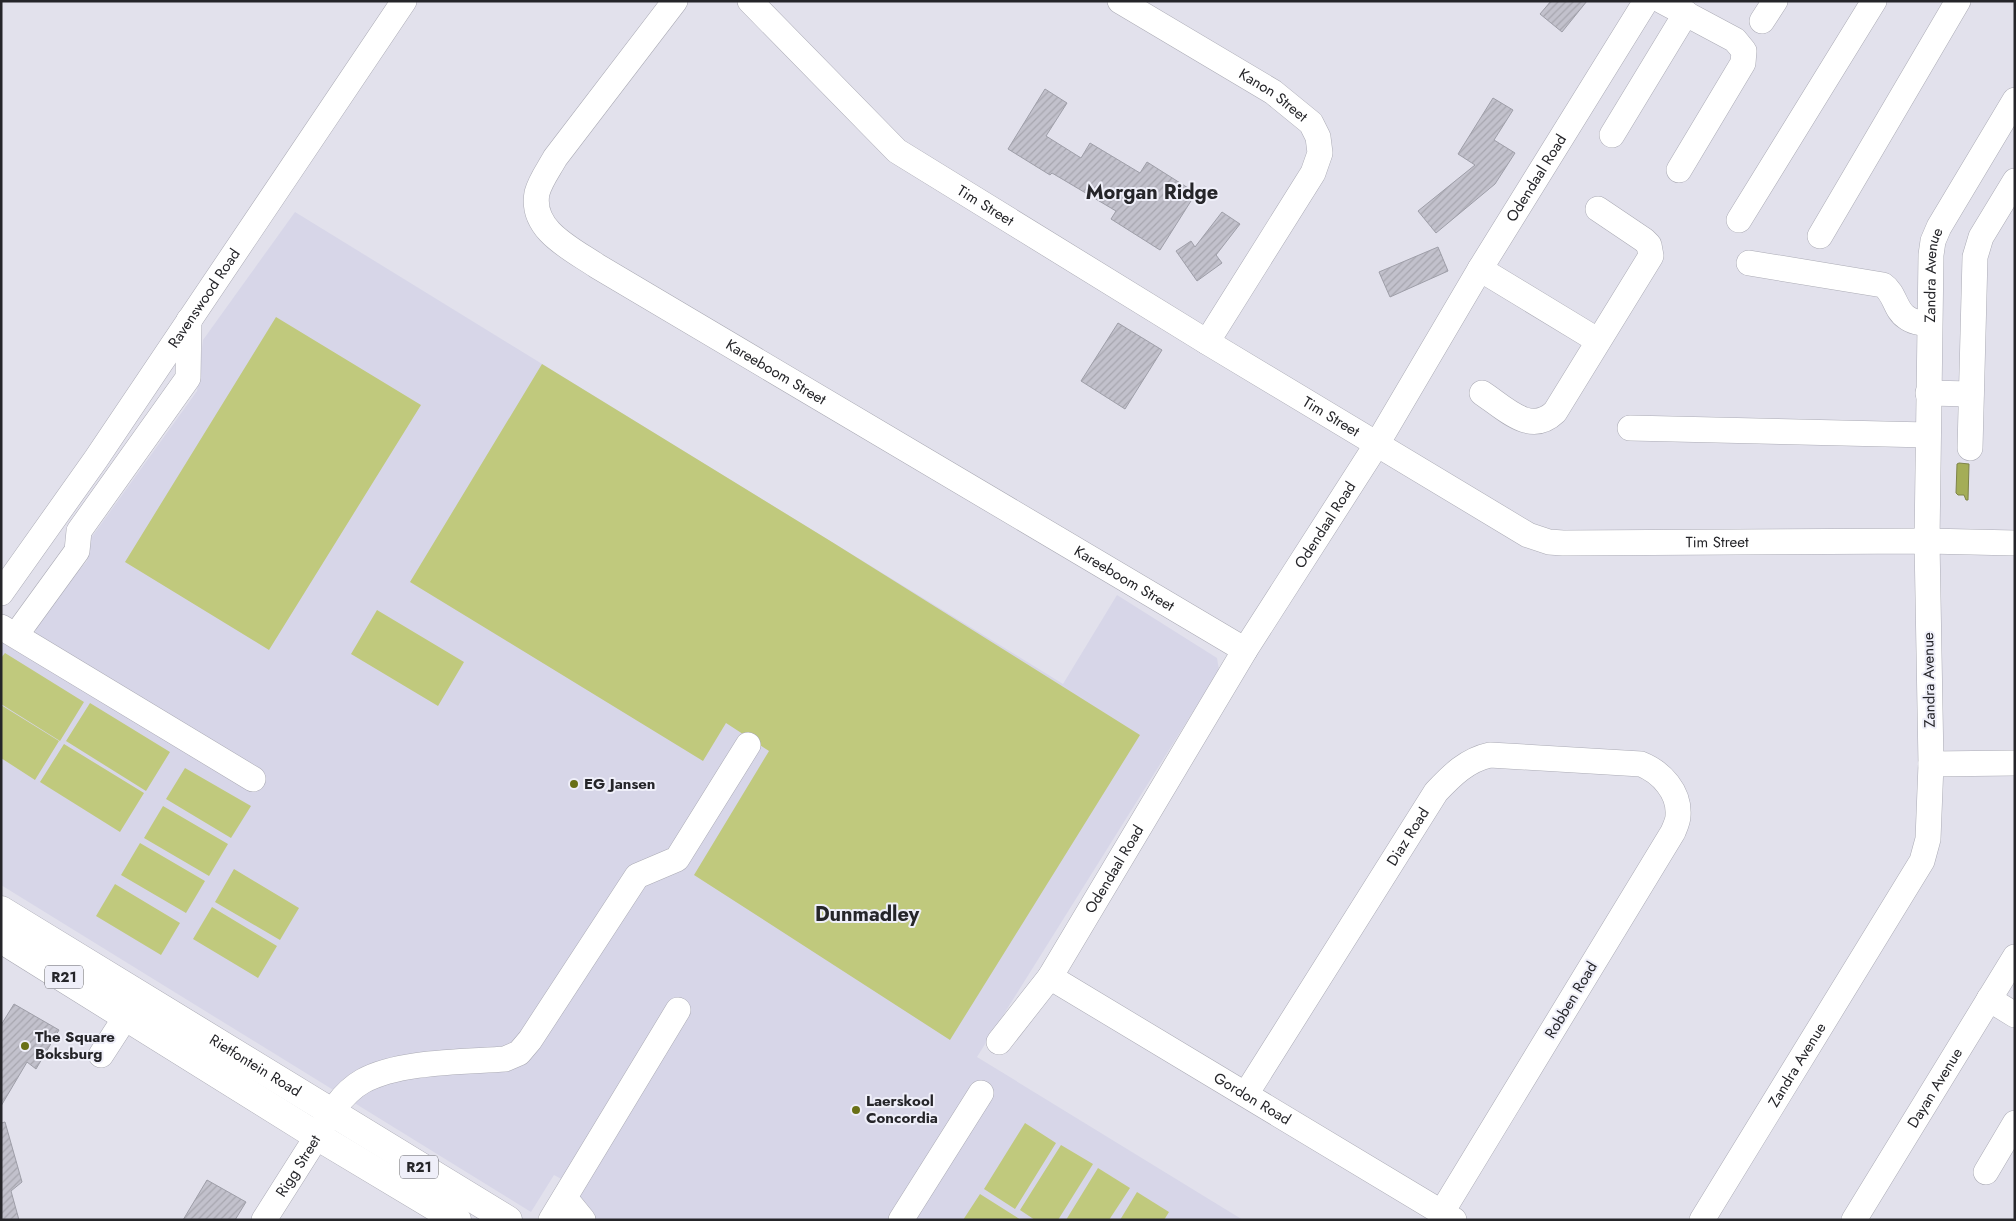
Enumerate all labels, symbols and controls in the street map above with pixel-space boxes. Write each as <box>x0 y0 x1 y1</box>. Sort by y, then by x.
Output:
street label: Kanon Street <box>1235 63 1313 127</box>
street label: Odendaal Road <box>1501 130 1572 226</box>
district label: Morgan Ridge <box>1086 178 1218 207</box>
street label: Tim Street <box>953 180 1018 232</box>
street label: Zandra Avenue <box>1919 224 1949 323</box>
street label: Ravenswood Road <box>163 244 245 352</box>
street label: Kareeboom Street <box>722 334 831 411</box>
street label: Tim Street <box>1299 391 1364 442</box>
street label: Odendaal Road <box>1289 477 1361 573</box>
street label: Tim Street <box>1686 531 1749 553</box>
street label: Kareeboom Street <box>1070 540 1179 617</box>
street label: Zandra Avenue <box>1917 632 1941 728</box>
place label: EG Jansen <box>584 773 655 795</box>
marker: EG Jansen <box>568 778 580 790</box>
street label: Diaz Road <box>1381 803 1435 870</box>
street label: Odendaal Road <box>1079 821 1149 918</box>
district label: Dunmadley <box>815 900 920 929</box>
street label: Robben Road <box>1539 957 1603 1043</box>
road number: R21 <box>45 966 83 989</box>
street label: Zandra Avenue <box>1763 1018 1832 1111</box>
place label: The Square Boksburg <box>35 1026 115 1065</box>
street label: Rietfontein Road <box>205 1029 305 1102</box>
marker: The Square Boksburg <box>19 1040 31 1052</box>
street label: Dayan Avenue <box>1902 1043 1968 1132</box>
street label: Gordon Road <box>1209 1067 1295 1130</box>
place label: Laerskool Concordia <box>866 1090 938 1129</box>
marker: Laerskool Concordia <box>850 1104 862 1116</box>
street label: Rigg Street <box>270 1131 326 1201</box>
road number: R21 <box>400 1156 438 1178</box>

